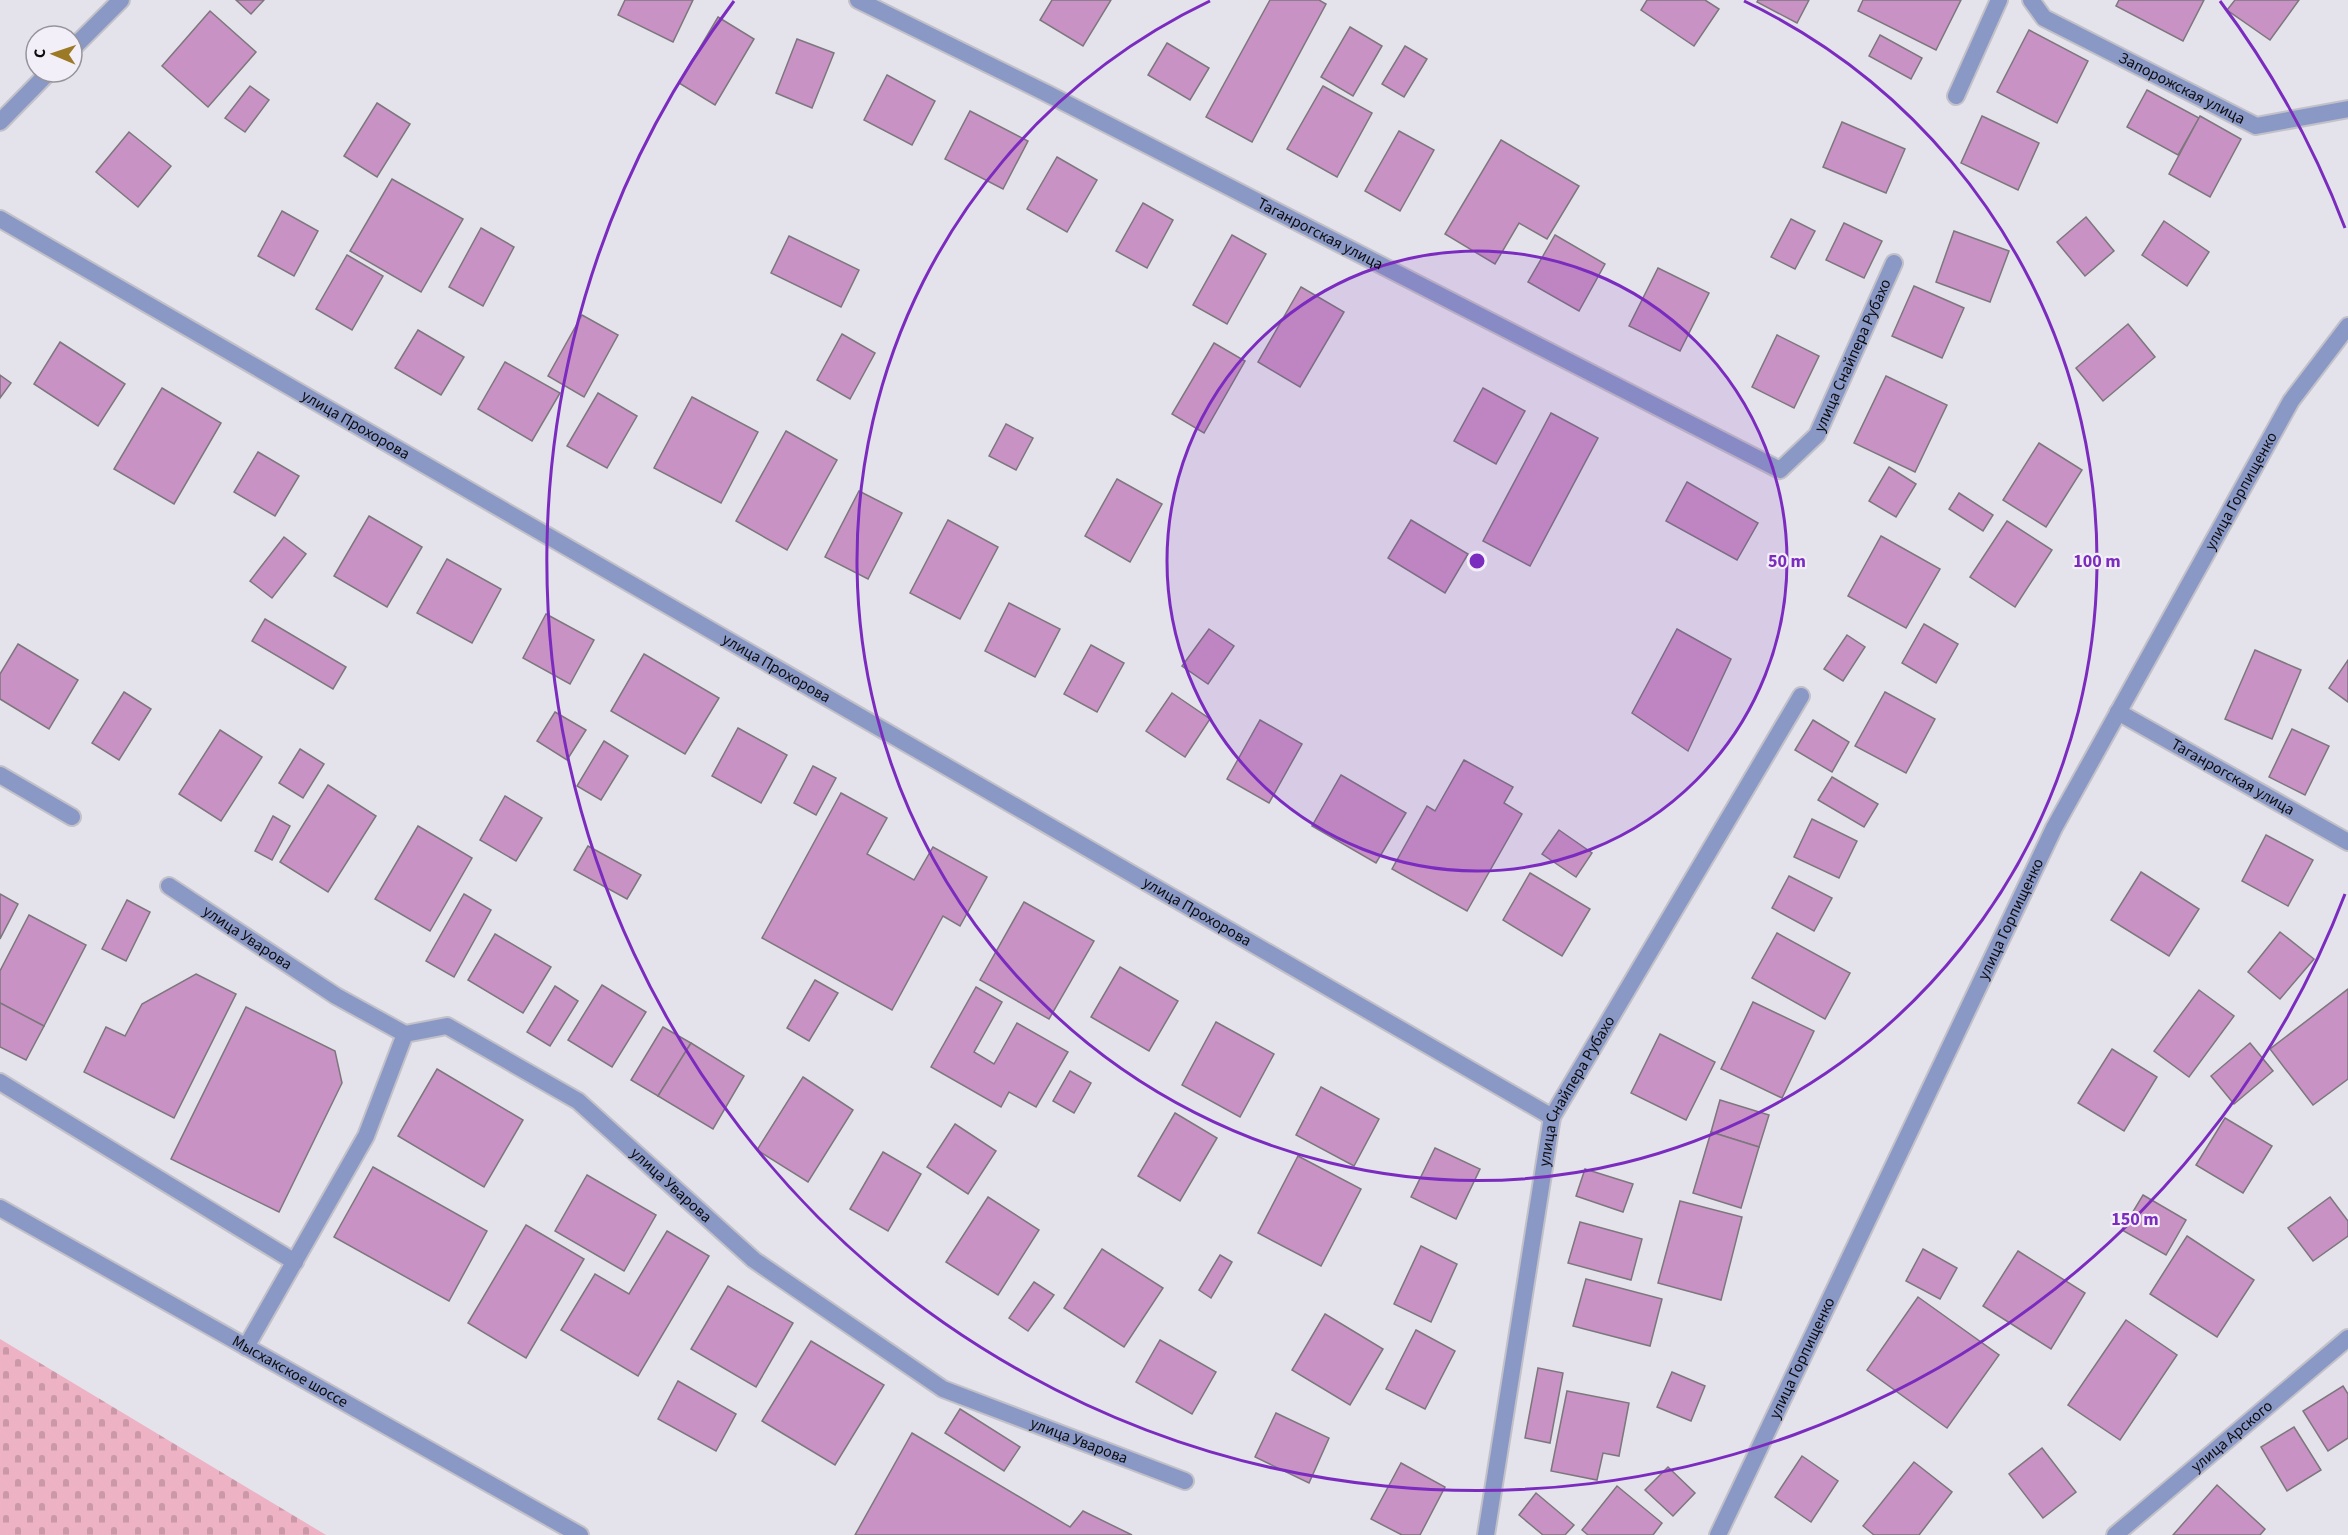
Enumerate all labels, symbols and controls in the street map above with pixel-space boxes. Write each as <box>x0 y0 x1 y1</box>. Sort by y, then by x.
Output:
north arrow <box>24 24 84 84</box>
street label: Запорожская улица <box>2115 47 2249 130</box>
text: С <box>29 48 51 59</box>
street label: Таганрогская улица <box>1253 192 1387 275</box>
street label: улица Снайпера Рубахо <box>1809 275 1897 436</box>
street label: улица Прохорова <box>297 385 414 465</box>
street label: улица Горпищенко <box>2199 428 2283 554</box>
text: 50 m <box>1768 549 1806 574</box>
text: 100 m <box>2073 549 2121 574</box>
centre of rings <box>1467 551 1487 571</box>
street label: улица Прохорова <box>718 628 835 708</box>
street label: Таганрогская улица <box>2167 733 2299 821</box>
street label: улица Горпищенко <box>1972 854 2049 984</box>
street label: улица Прохорова <box>1139 872 1255 952</box>
street label: улица Уварова <box>198 900 297 975</box>
street label: улица Снайпера Рубахо <box>1533 1012 1620 1168</box>
street label: улица Уварова <box>626 1142 717 1228</box>
text: 150 m <box>2111 1207 2159 1232</box>
street label: улица Горпищенко <box>1764 1293 1840 1423</box>
street label: Мысхакское шоссе <box>228 1330 352 1413</box>
street label: улица Арского <box>2186 1395 2278 1477</box>
street label: улица Уварова <box>1027 1412 1131 1469</box>

